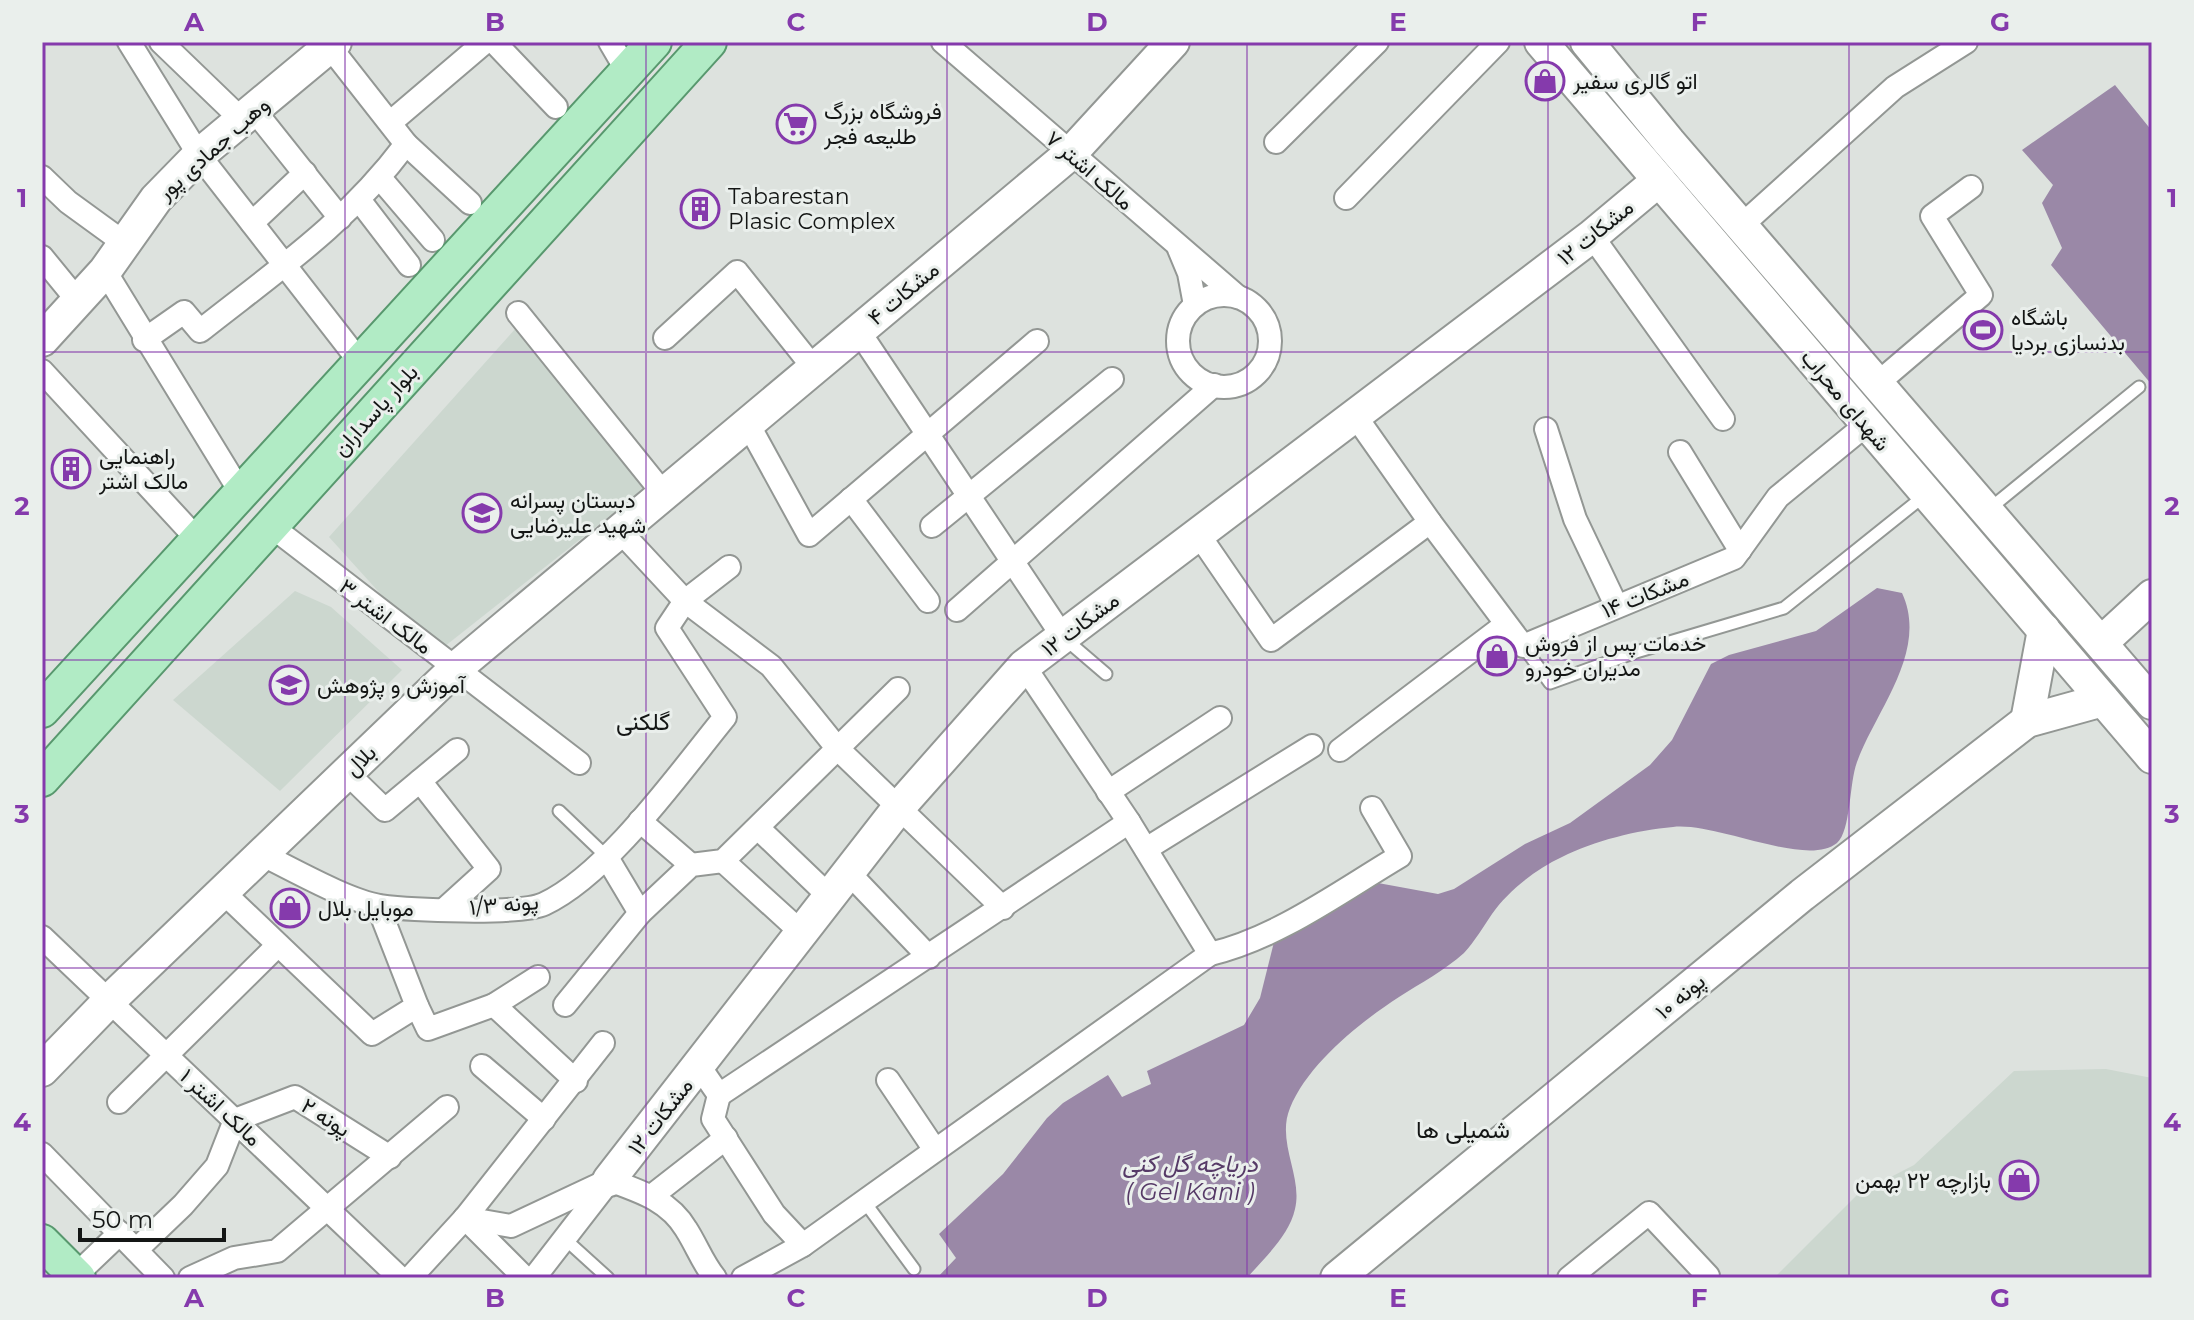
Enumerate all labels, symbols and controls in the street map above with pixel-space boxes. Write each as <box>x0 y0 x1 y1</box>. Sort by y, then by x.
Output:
text: A <box>183 6 205 38</box>
text: B <box>485 6 505 38</box>
text: C <box>787 6 806 38</box>
text: D <box>1086 6 1108 38</box>
text: E <box>1389 6 1407 38</box>
text: F <box>1691 6 1707 38</box>
text: G <box>1990 6 2010 38</box>
shop icon: اتو گالری سفیر <box>1524 60 1566 102</box>
place label: اتو گالری سفیر <box>1572 68 1698 95</box>
street label: وهب جمادی پور <box>151 91 276 207</box>
place label: فروشگاه بزرگ طلیعه فجر <box>823 98 942 150</box>
supermarket icon: فروشگاه بزرگ طلیعه فجر <box>775 103 817 145</box>
street label: مالک اشتر ۷ <box>1040 125 1139 216</box>
text: 1 <box>17 182 27 214</box>
text: 1 <box>2167 182 2177 214</box>
place label: Tabarestan Plasic Complex <box>728 183 896 235</box>
building icon: Tabarestan Plasic Complex <box>679 188 721 230</box>
street label: مشکات ۱۲ <box>1552 194 1639 271</box>
street label: مشکات ۴ <box>862 256 945 331</box>
place label: باشگاه بدنسازی بردیا <box>2011 304 2125 356</box>
sports icon: باشگاه بدنسازی بردیا <box>1962 309 2004 351</box>
street label: شهدای محراب <box>1795 344 1896 457</box>
street label: بلوار پاسداران <box>327 359 424 463</box>
place label: راهنمایی مالک اشتر <box>98 443 188 495</box>
building icon: راهنمایی مالک اشتر <box>50 448 92 490</box>
place label: دبستان پسرانه شهید علیرضایی <box>510 487 646 539</box>
text: 2 <box>14 490 30 522</box>
text: 2 <box>2164 490 2180 522</box>
school or university icon: دبستان پسرانه شهید علیرضایی <box>461 492 503 534</box>
street label: مشکات ۱۴ <box>1598 565 1693 624</box>
street label: مالک اشتر ۳ <box>334 573 438 660</box>
street label: مشکات ۱۲ <box>1036 586 1124 662</box>
place label: خدمات پس از فروش مدیران خودرو <box>1525 630 1706 682</box>
shop icon: خدمات پس از فروش مدیران خودرو <box>1476 635 1518 677</box>
school or university icon: آموزش و پژوهش <box>268 664 310 706</box>
place label: آموزش و پژوهش <box>317 672 467 700</box>
district label: گلکنی <box>616 707 670 736</box>
street label: بلال <box>339 739 382 782</box>
text: 3 <box>13 798 30 830</box>
text: 3 <box>2163 798 2180 830</box>
shop icon: موبایل بلال <box>269 887 311 929</box>
street label: پونه ۱/۳ <box>468 888 540 922</box>
place label: موبایل بلال <box>318 895 414 922</box>
street label: پونه ۱۰ <box>1650 968 1711 1026</box>
street label: مالک اشتر ۱ <box>174 1063 267 1152</box>
street label: مشکات ۱۲ <box>622 1072 699 1160</box>
street label: پونه ۲ <box>296 1092 355 1144</box>
text: 4 <box>13 1106 31 1138</box>
text: 4 <box>2163 1106 2181 1138</box>
district label: شمیلی ها <box>1416 1115 1510 1144</box>
water label: دریاچه گل کنی ( Gel Kani ) <box>1122 1149 1258 1206</box>
shop icon: بازارچه ۲۲ بهمن <box>1998 1159 2040 1201</box>
place label: بازارچه ۲۲ بهمن <box>1855 1167 1991 1195</box>
scale bar <box>80 1192 224 1242</box>
text: 50 m <box>92 1205 153 1234</box>
text: A <box>183 1282 205 1314</box>
text: B <box>485 1282 505 1314</box>
text: C <box>787 1282 806 1314</box>
text: D <box>1086 1282 1108 1314</box>
text: E <box>1389 1282 1407 1314</box>
text: F <box>1691 1282 1707 1314</box>
text: G <box>1990 1282 2010 1314</box>

